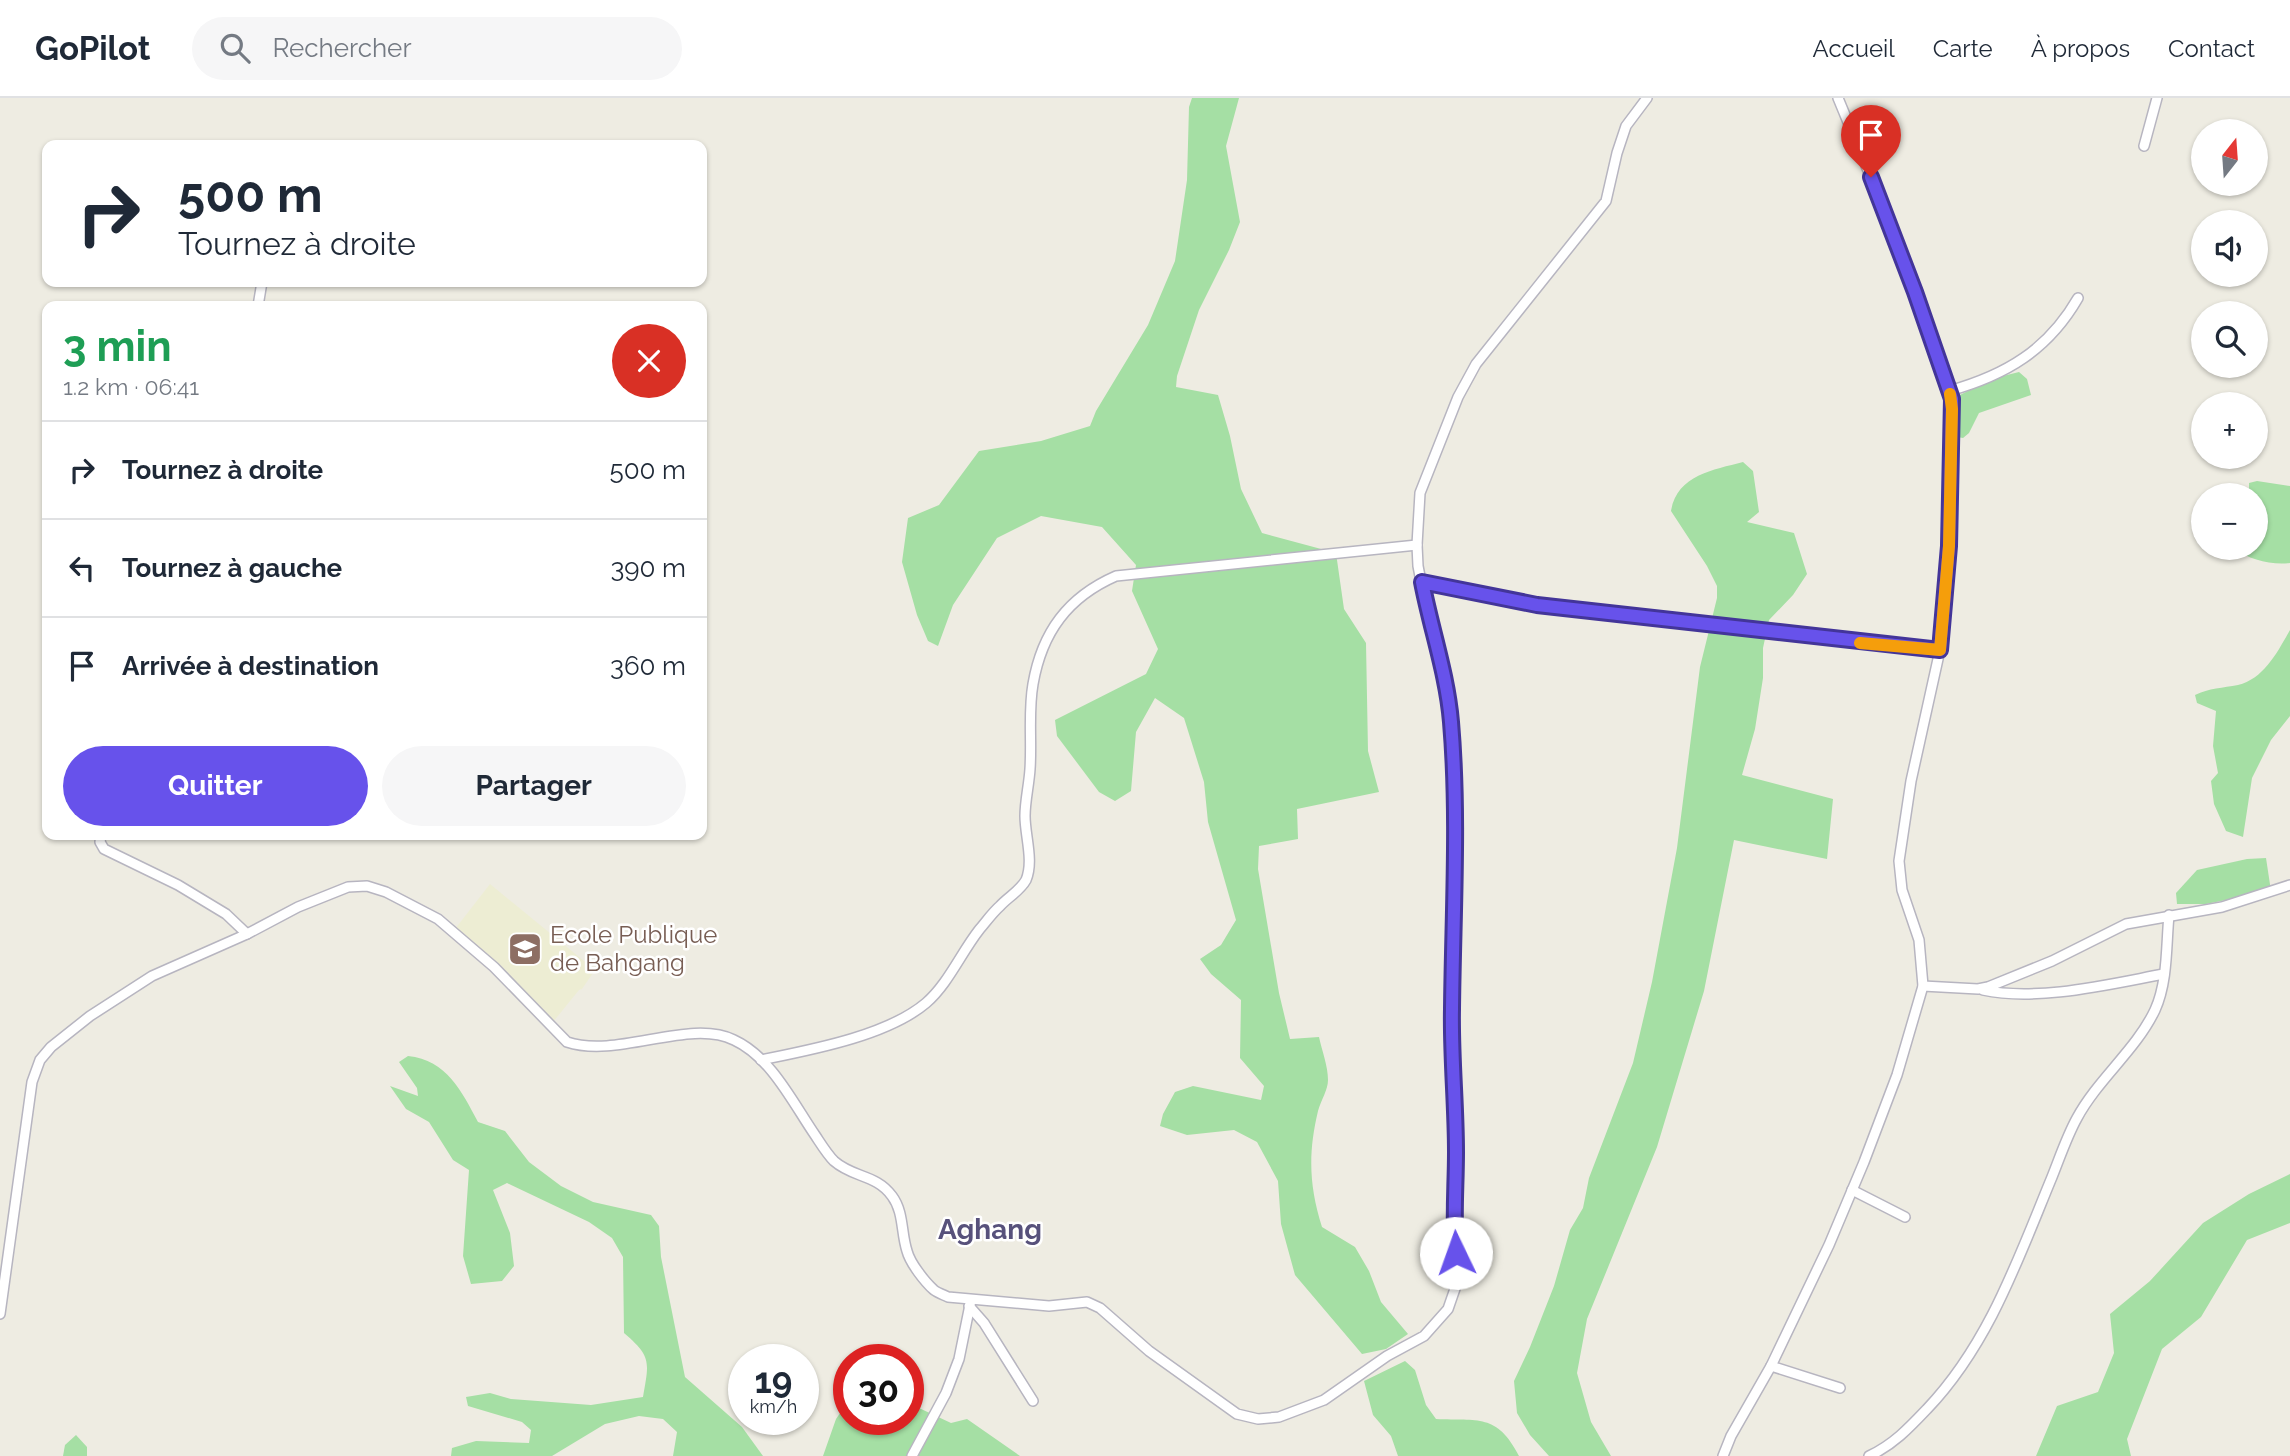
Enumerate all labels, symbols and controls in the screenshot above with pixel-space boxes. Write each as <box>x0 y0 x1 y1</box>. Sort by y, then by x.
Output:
search box <box>192 17 682 80</box>
text: GoPilot <box>35 29 150 68</box>
icon: search <box>216 29 254 67</box>
text: Rechercher <box>272 33 412 63</box>
text: Accueil <box>1813 34 1895 63</box>
text: Carte <box>1933 34 1993 63</box>
text: À propos <box>2031 34 2130 63</box>
text: Contact <box>2168 34 2255 63</box>
pin <box>1841 105 1901 177</box>
icon: arrive <box>1852 116 1890 154</box>
north arrow <box>2191 119 2268 196</box>
map controls <box>2191 119 2268 560</box>
text: 500 m <box>178 166 323 223</box>
icon: right <box>63 168 154 259</box>
button: sound <box>2191 210 2268 287</box>
text: Tournez à droite <box>178 225 416 262</box>
button: search <box>2191 301 2268 378</box>
text: 3 min <box>63 322 172 371</box>
button: close <box>612 324 686 398</box>
text: 1.2 km · 06:41 <box>63 373 199 400</box>
button: + <box>2191 392 2268 469</box>
icon: right <box>63 451 101 489</box>
text: Tournez à droite <box>122 455 323 485</box>
text: 500 m <box>609 455 686 485</box>
button: − <box>2191 483 2268 560</box>
icon: left <box>63 549 101 587</box>
text: Tournez à gauche <box>122 553 342 583</box>
text: 390 m <box>610 553 686 583</box>
icon: arrive <box>63 647 101 685</box>
text: Arrivée à destination <box>122 651 379 681</box>
text: 360 m <box>610 651 686 681</box>
button: Quitter <box>63 746 368 826</box>
button: Partager <box>382 746 686 826</box>
place label: Ecole Publique de Bahgang <box>550 920 717 977</box>
school or university icon: Ecole Publique de Bahgang <box>506 930 544 968</box>
district label: Aghang <box>938 1213 1042 1246</box>
position arrow <box>1419 1216 1493 1290</box>
speed limit sign: 30 <box>833 1344 924 1435</box>
text: 19 <box>755 1360 792 1401</box>
text: km/h <box>750 1396 797 1417</box>

